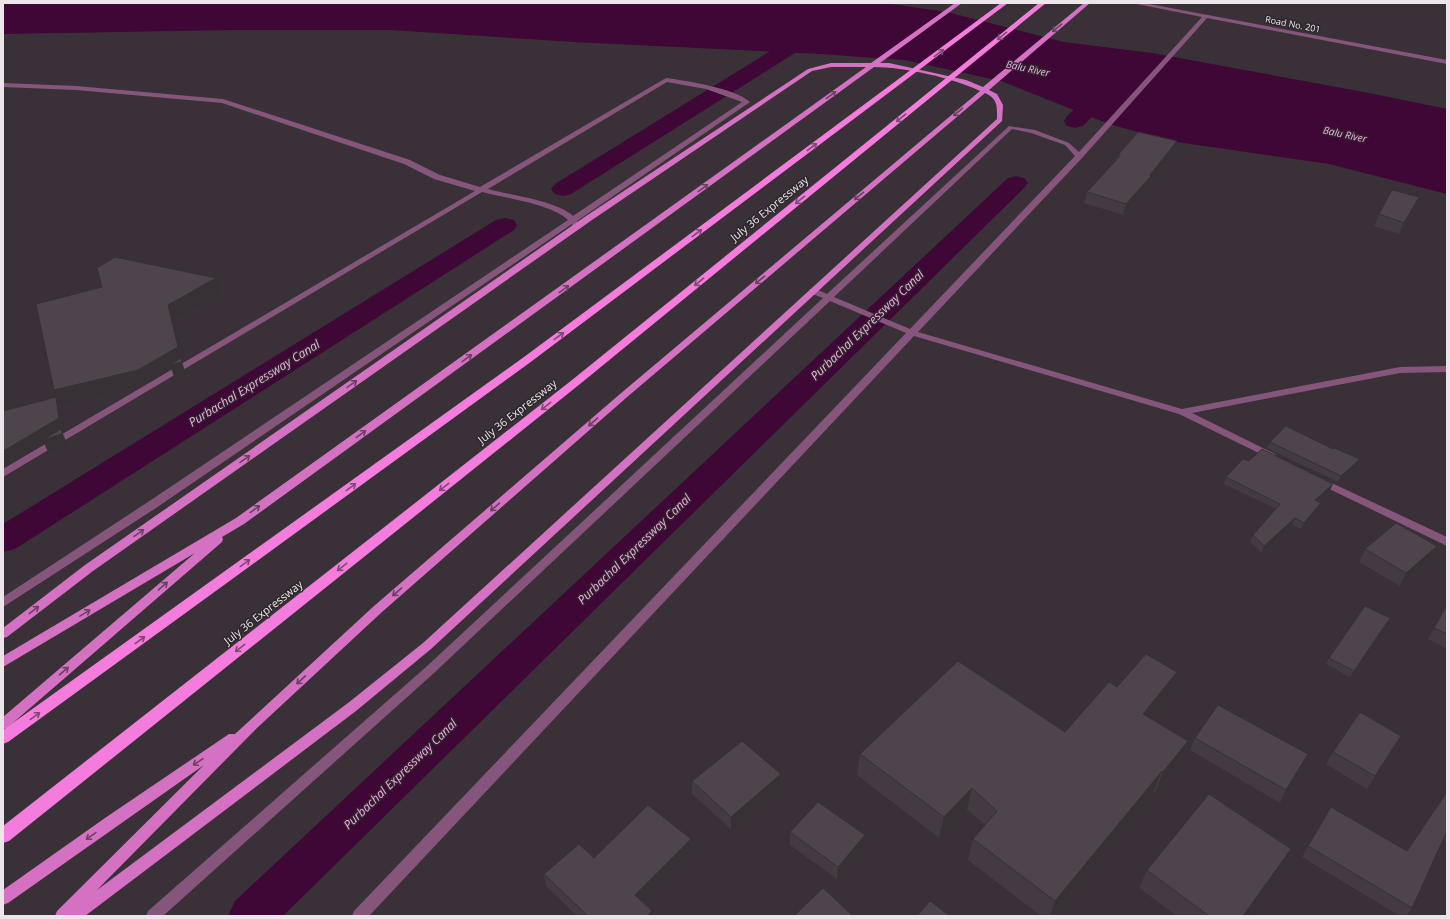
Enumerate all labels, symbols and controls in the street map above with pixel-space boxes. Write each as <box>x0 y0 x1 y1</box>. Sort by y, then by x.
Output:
street label: Road No. 201 <box>1264 12 1322 36</box>
one-way arrow <box>1052 24 1063 33</box>
one-way arrow <box>996 32 1007 41</box>
one-way arrow <box>933 48 944 57</box>
water label: Balu River <box>1005 57 1052 80</box>
one-way arrow <box>826 91 837 99</box>
one-way arrow <box>953 108 964 117</box>
one-way arrow <box>896 114 906 123</box>
water label: Balu River <box>1322 123 1369 146</box>
one-way arrow <box>807 143 818 151</box>
street label: July 36 Expressway <box>726 172 811 245</box>
one-way arrow <box>698 184 709 192</box>
one-way arrow <box>854 192 864 201</box>
one-way arrow <box>795 196 805 205</box>
one-way arrow <box>691 229 702 237</box>
water label: Purbachal Expressway Canal <box>806 265 928 384</box>
one-way arrow <box>754 276 765 285</box>
one-way arrow <box>694 278 705 287</box>
one-way arrow <box>558 284 569 293</box>
one-way arrow <box>554 332 565 340</box>
water label: Purbachal Expressway Canal <box>185 335 324 430</box>
one-way arrow <box>461 354 472 362</box>
street label: July 36 Expressway <box>474 375 560 447</box>
one-way arrow <box>346 380 357 388</box>
one-way arrow <box>540 402 551 410</box>
one-way arrow <box>589 417 599 426</box>
one-way arrow <box>356 430 367 438</box>
one-way arrow <box>240 455 251 463</box>
one-way arrow <box>439 482 449 491</box>
one-way arrow <box>345 483 356 491</box>
water label: Purbachal Expressway Canal <box>573 489 695 608</box>
one-way arrow <box>490 503 501 512</box>
one-way arrow <box>250 505 261 514</box>
one-way arrow <box>133 529 144 537</box>
one-way arrow <box>240 559 251 568</box>
one-way arrow <box>337 563 348 572</box>
street label: July 36 Expressway <box>220 576 306 648</box>
one-way arrow <box>158 582 168 591</box>
one-way arrow <box>392 588 402 597</box>
one-way arrow <box>28 606 39 615</box>
one-way arrow <box>79 609 91 617</box>
one-way arrow <box>134 635 145 644</box>
one-way arrow <box>235 644 246 652</box>
one-way arrow <box>59 666 70 675</box>
one-way arrow <box>296 675 306 685</box>
one-way arrow <box>29 712 40 720</box>
water label: Purbachal Expressway Canal <box>339 714 461 833</box>
one-way arrow <box>192 758 203 766</box>
one-way arrow <box>85 832 96 840</box>

